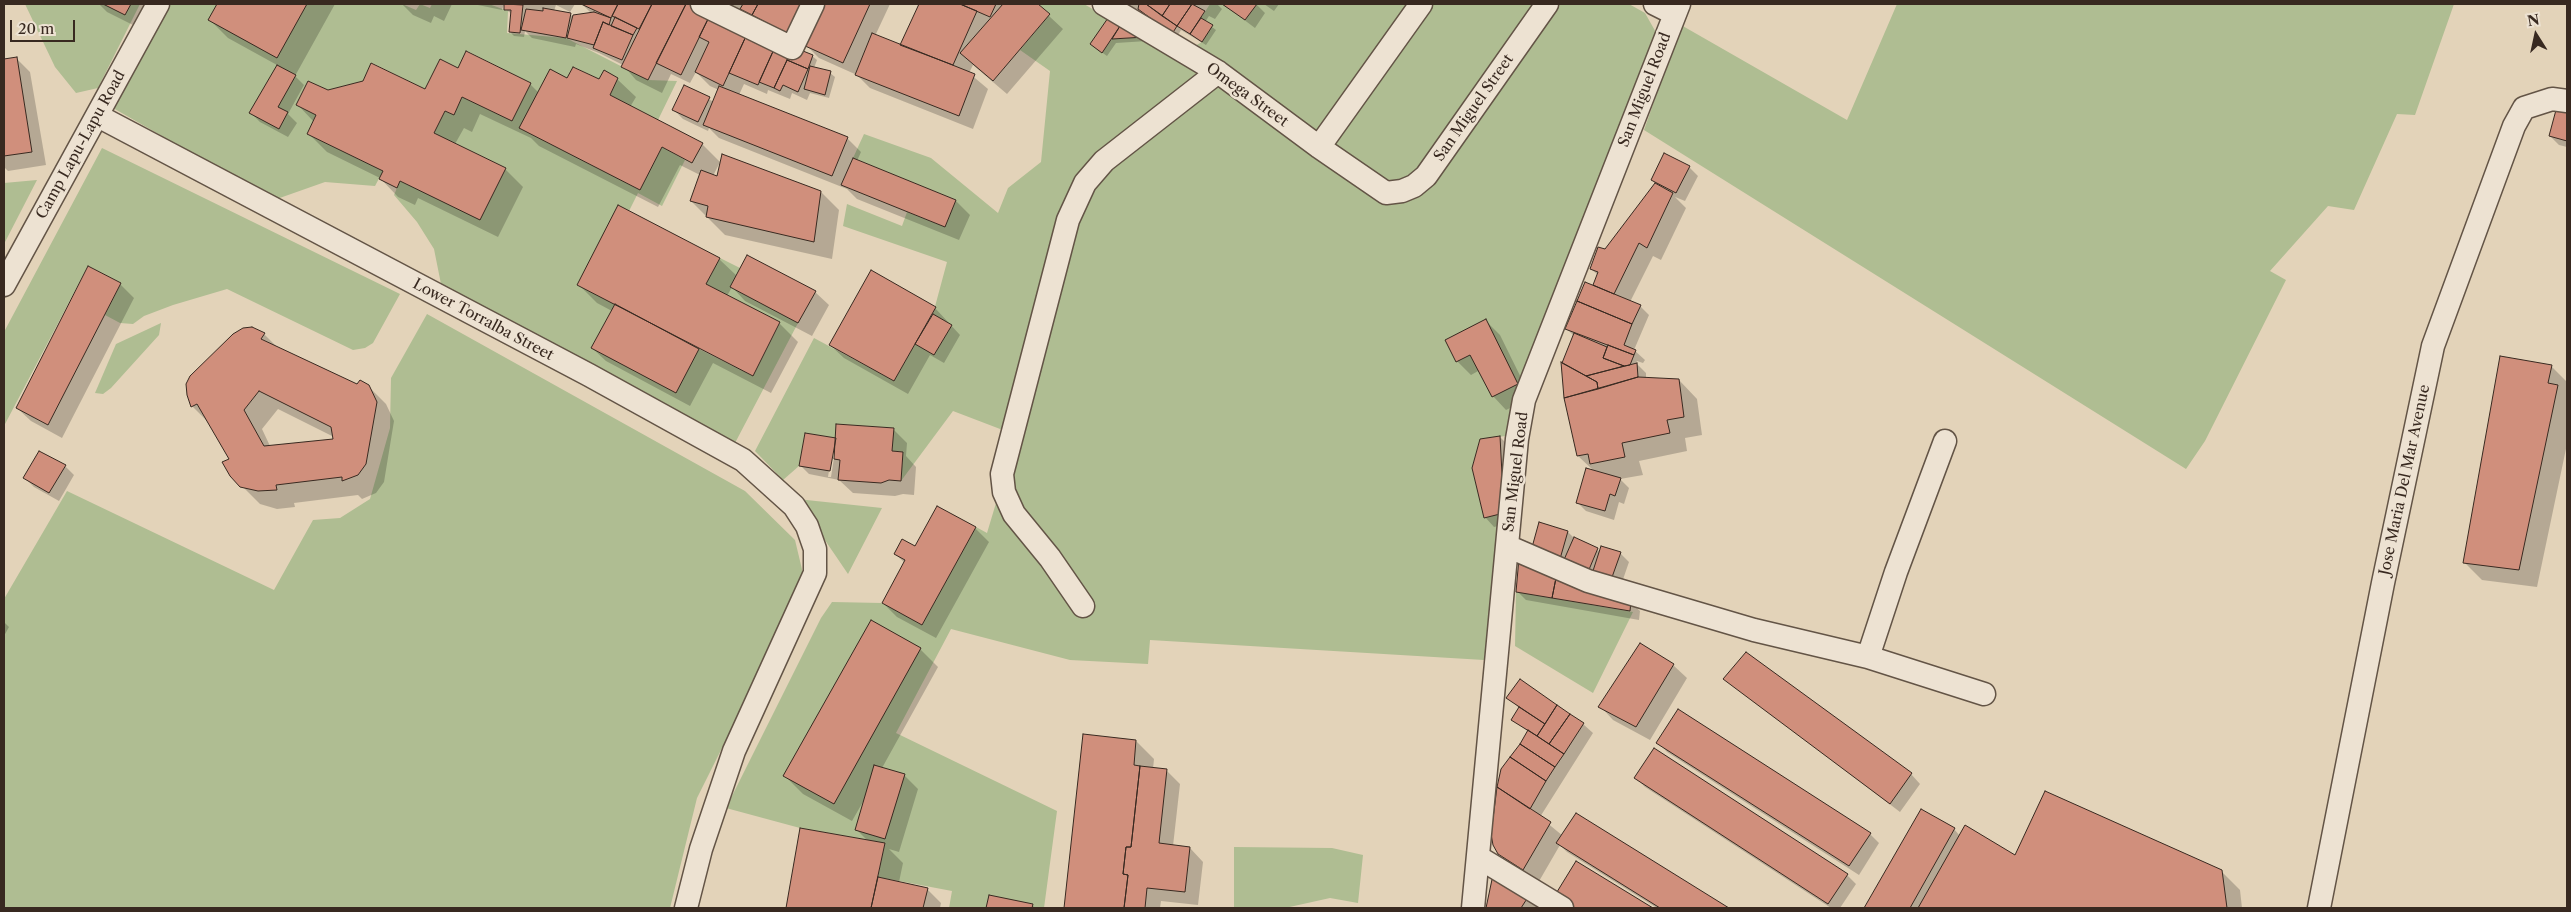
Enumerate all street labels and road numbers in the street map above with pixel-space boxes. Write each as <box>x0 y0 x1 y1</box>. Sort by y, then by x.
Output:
street label: San Miguel Road <box>1615 30 1675 150</box>
street label: San Miguel Street <box>1430 51 1518 165</box>
street label: Omega Street <box>1202 59 1292 131</box>
street label: Camp Lapu-Lapu Road <box>33 68 129 222</box>
street label: Lower Torralba Street <box>410 275 556 365</box>
street label: Jose Maria Del Mar Avenue <box>2376 383 2434 577</box>
street label: San Miguel Road <box>1500 411 1532 533</box>

